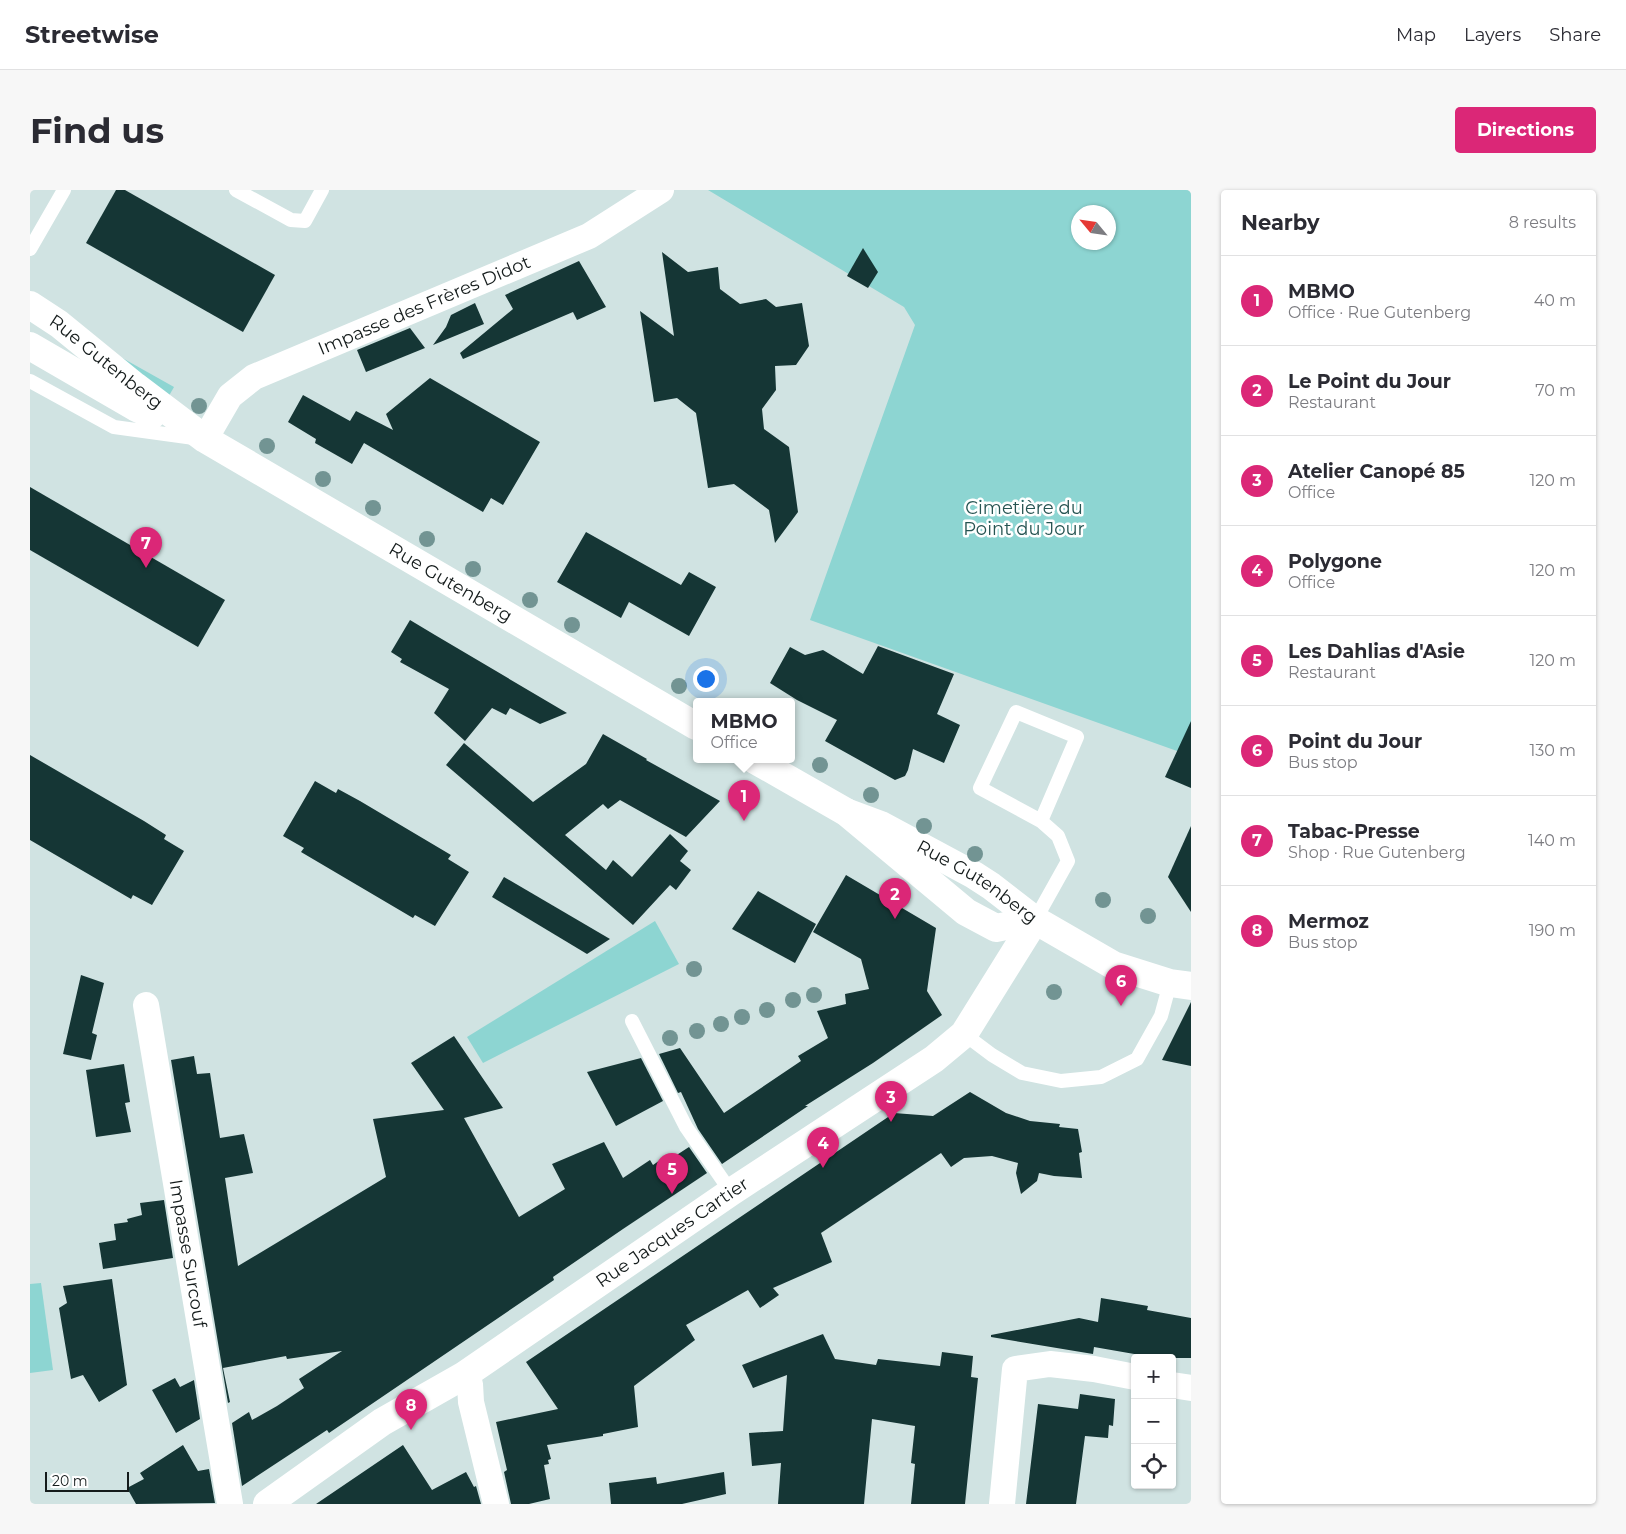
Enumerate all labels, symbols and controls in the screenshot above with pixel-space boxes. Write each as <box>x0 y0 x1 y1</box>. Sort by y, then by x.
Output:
text: Streetwise <box>25 20 159 49</box>
text: Map <box>1396 24 1436 46</box>
text: Layers <box>1464 24 1521 46</box>
text: Share <box>1549 24 1601 46</box>
button: Directions <box>1455 107 1596 153</box>
text: Find us <box>30 109 164 152</box>
north arrow <box>1071 205 1116 250</box>
text: Nearby <box>1241 210 1320 235</box>
text: 8 results <box>1509 213 1576 232</box>
street label: Impasse des Frères Didot <box>315 251 534 360</box>
text: MBMO <box>1288 280 1355 303</box>
text: 1 <box>1254 291 1260 310</box>
text: 40 m <box>1534 291 1576 310</box>
text: Office · Rue Gutenberg <box>1288 303 1471 322</box>
street label: Rue Gutenberg <box>45 310 167 414</box>
text: Le Point du Jour <box>1288 370 1451 393</box>
text: 2 <box>1252 381 1262 400</box>
text: 70 m <box>1535 381 1576 400</box>
text: Restaurant <box>1288 393 1376 412</box>
text: Atelier Canopé 85 <box>1288 460 1465 483</box>
text: 3 <box>1252 471 1262 490</box>
text: 120 m <box>1529 471 1576 490</box>
text: Office <box>1288 483 1335 502</box>
park label: Cimetière du Point du Jour <box>963 497 1085 540</box>
pin: 7 <box>130 527 162 568</box>
street label: Rue Gutenberg <box>385 538 516 627</box>
text: Polygone <box>1288 550 1382 573</box>
text: 4 <box>1251 561 1263 580</box>
text: 120 m <box>1529 561 1576 580</box>
text: Office <box>1288 573 1335 592</box>
text: Les Dahlias d'Asie <box>1288 640 1465 663</box>
text: 5 <box>1252 651 1262 670</box>
text: 120 m <box>1529 651 1576 670</box>
text: Restaurant <box>1288 663 1376 682</box>
your location <box>693 666 719 692</box>
popup <box>693 698 795 763</box>
text: MBMO <box>711 710 777 733</box>
text: Point du Jour <box>1288 730 1422 753</box>
text: Office <box>711 733 758 752</box>
text: 6 <box>1252 741 1262 760</box>
text: 130 m <box>1529 741 1576 760</box>
text: Bus stop <box>1288 753 1358 772</box>
pin: 1 <box>728 780 760 821</box>
text: Tabac-Presse <box>1288 820 1420 843</box>
text: 7 <box>1252 831 1262 850</box>
text: 140 m <box>1528 831 1576 850</box>
street label: Rue Gutenberg <box>913 835 1042 929</box>
text: Shop · Rue Gutenberg <box>1288 843 1466 862</box>
pin: 2 <box>879 878 911 919</box>
text: Mermoz <box>1288 910 1369 933</box>
text: 8 <box>1252 921 1262 940</box>
text: 190 m <box>1529 921 1576 940</box>
text: Bus stop <box>1288 933 1358 952</box>
pin: 6 <box>1105 965 1137 1006</box>
pin: 3 <box>875 1081 907 1122</box>
pin: 4 <box>807 1127 839 1168</box>
pin: 5 <box>656 1153 688 1194</box>
street label: Rue Jacques Cartier <box>592 1173 753 1292</box>
street label: Impasse Surcouf <box>165 1178 211 1330</box>
map controls <box>1131 1354 1176 1489</box>
button: + <box>1131 1354 1176 1399</box>
pin: 8 <box>395 1389 427 1430</box>
button: − <box>1131 1399 1176 1444</box>
button: locate <box>1131 1444 1176 1489</box>
scale bar <box>45 1469 129 1492</box>
text: 20 m <box>52 1472 88 1490</box>

